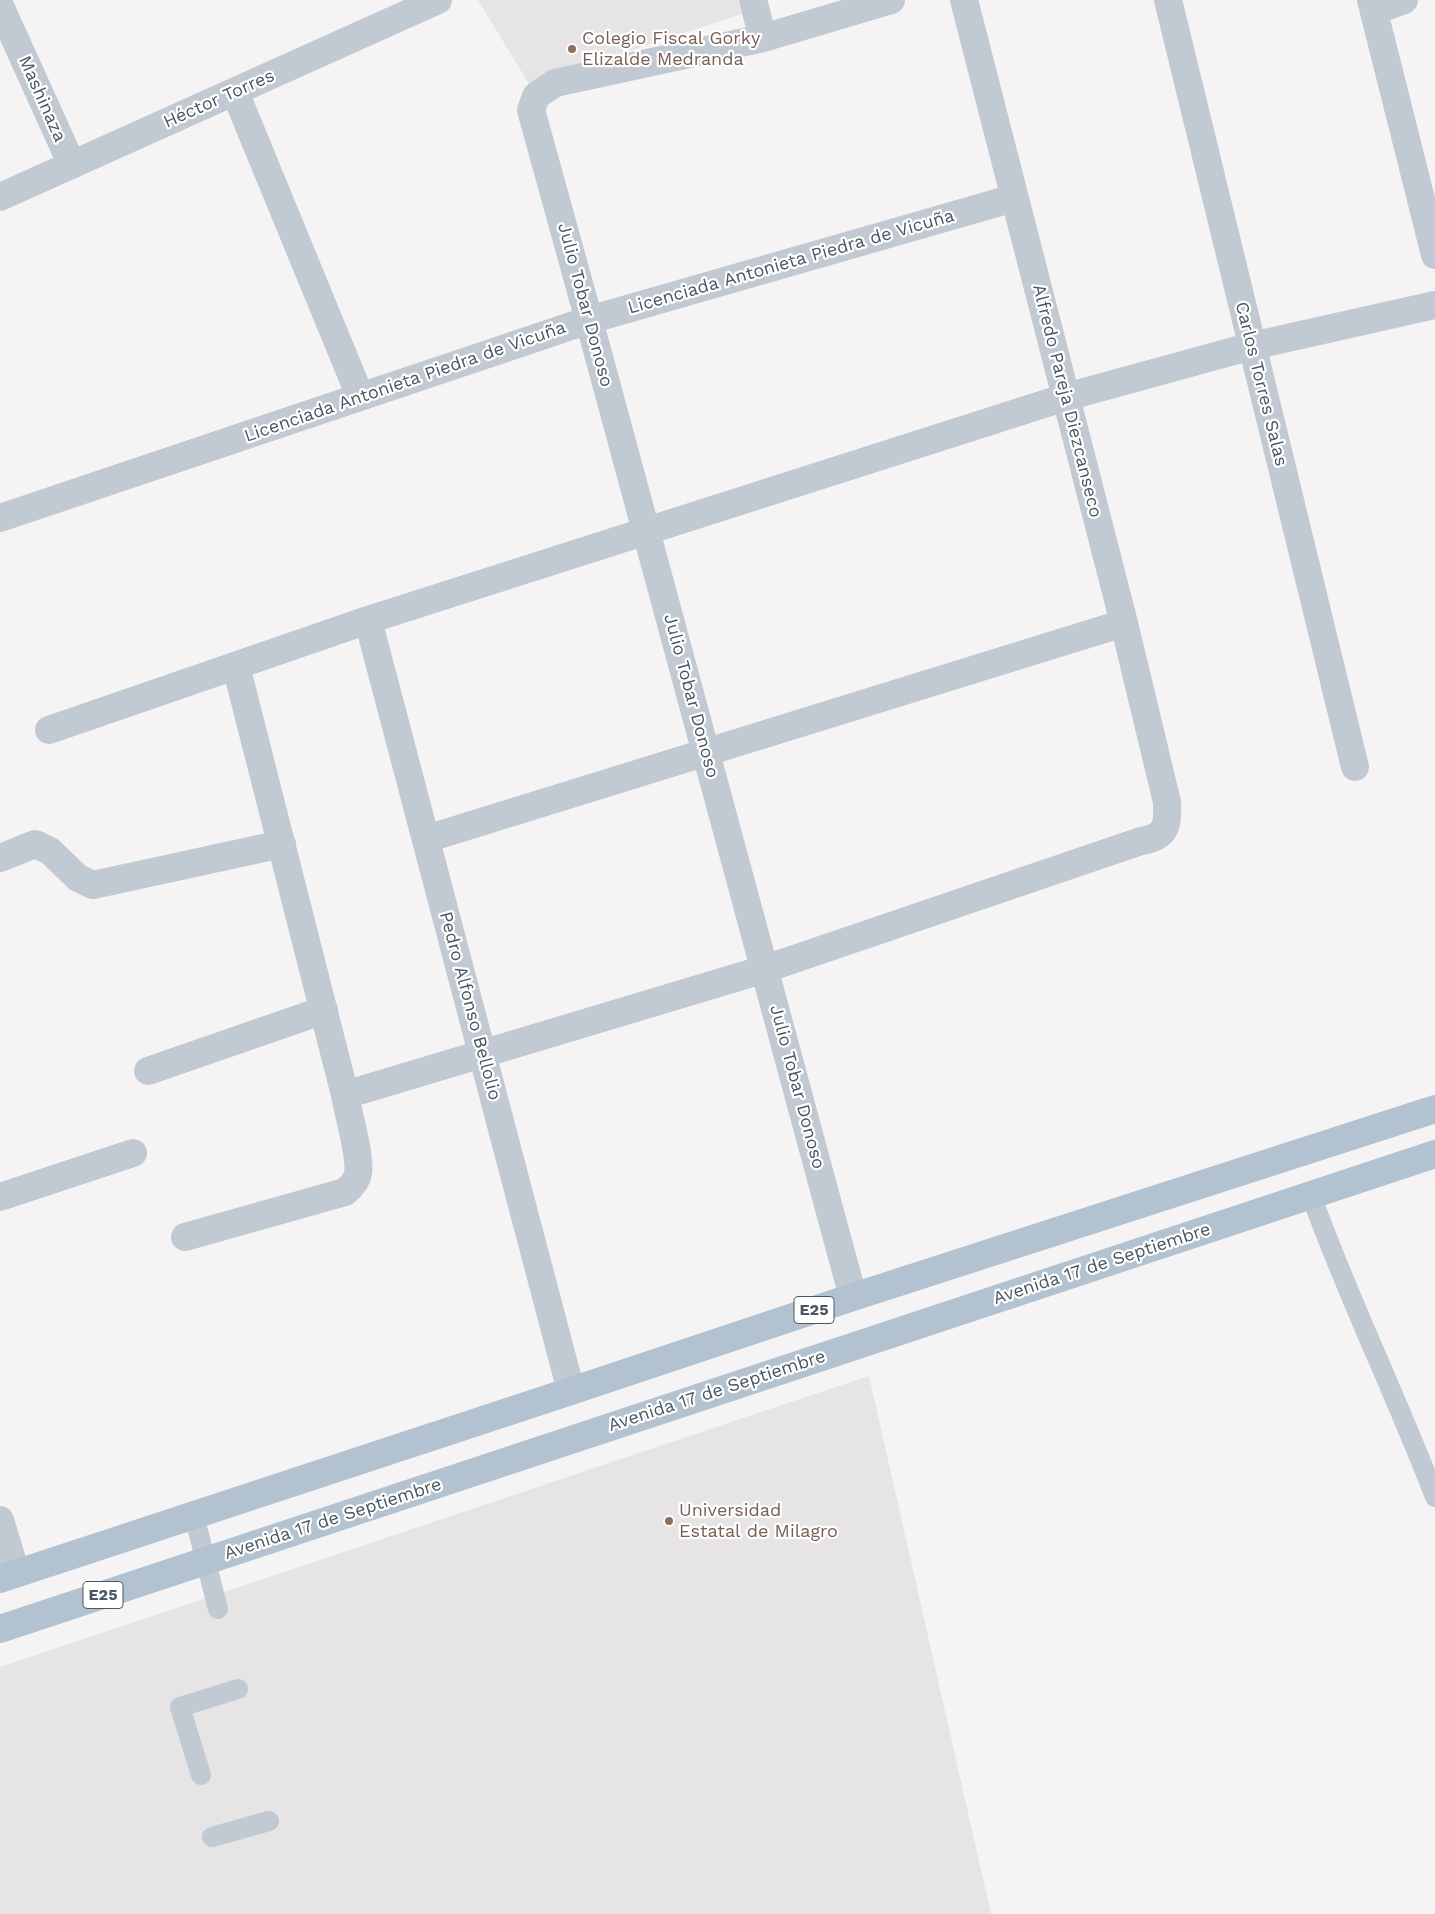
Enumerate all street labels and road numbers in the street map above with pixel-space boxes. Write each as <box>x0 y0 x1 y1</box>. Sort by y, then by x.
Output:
street label: Mashinaza <box>13 53 71 145</box>
street label: Héctor Torres <box>160 65 278 133</box>
street label: Licenciada Antonieta Piedra de Vicuña <box>625 205 957 319</box>
street label: Julio Tobar Donoso <box>553 221 617 389</box>
street label: Alfredo Pareja Diezcanseco <box>1028 282 1106 520</box>
street label: Carlos Torres Salas <box>1230 300 1292 468</box>
street label: Licenciada Antonieta Piedra de Vicuña <box>241 317 569 447</box>
street label: Julio Tobar Donoso <box>659 612 723 780</box>
street label: Pedro Alfonso Bellolio <box>434 909 506 1103</box>
street label: Julio Tobar Donoso <box>765 1003 829 1171</box>
street label: Avenida 17 de Septiembre <box>991 1219 1213 1309</box>
road number: E25 <box>794 1296 834 1324</box>
street label: Avenida 17 de Septiembre <box>606 1346 828 1436</box>
street label: Avenida 17 de Septiembre <box>222 1474 444 1564</box>
road number: E25 <box>83 1582 123 1608</box>

